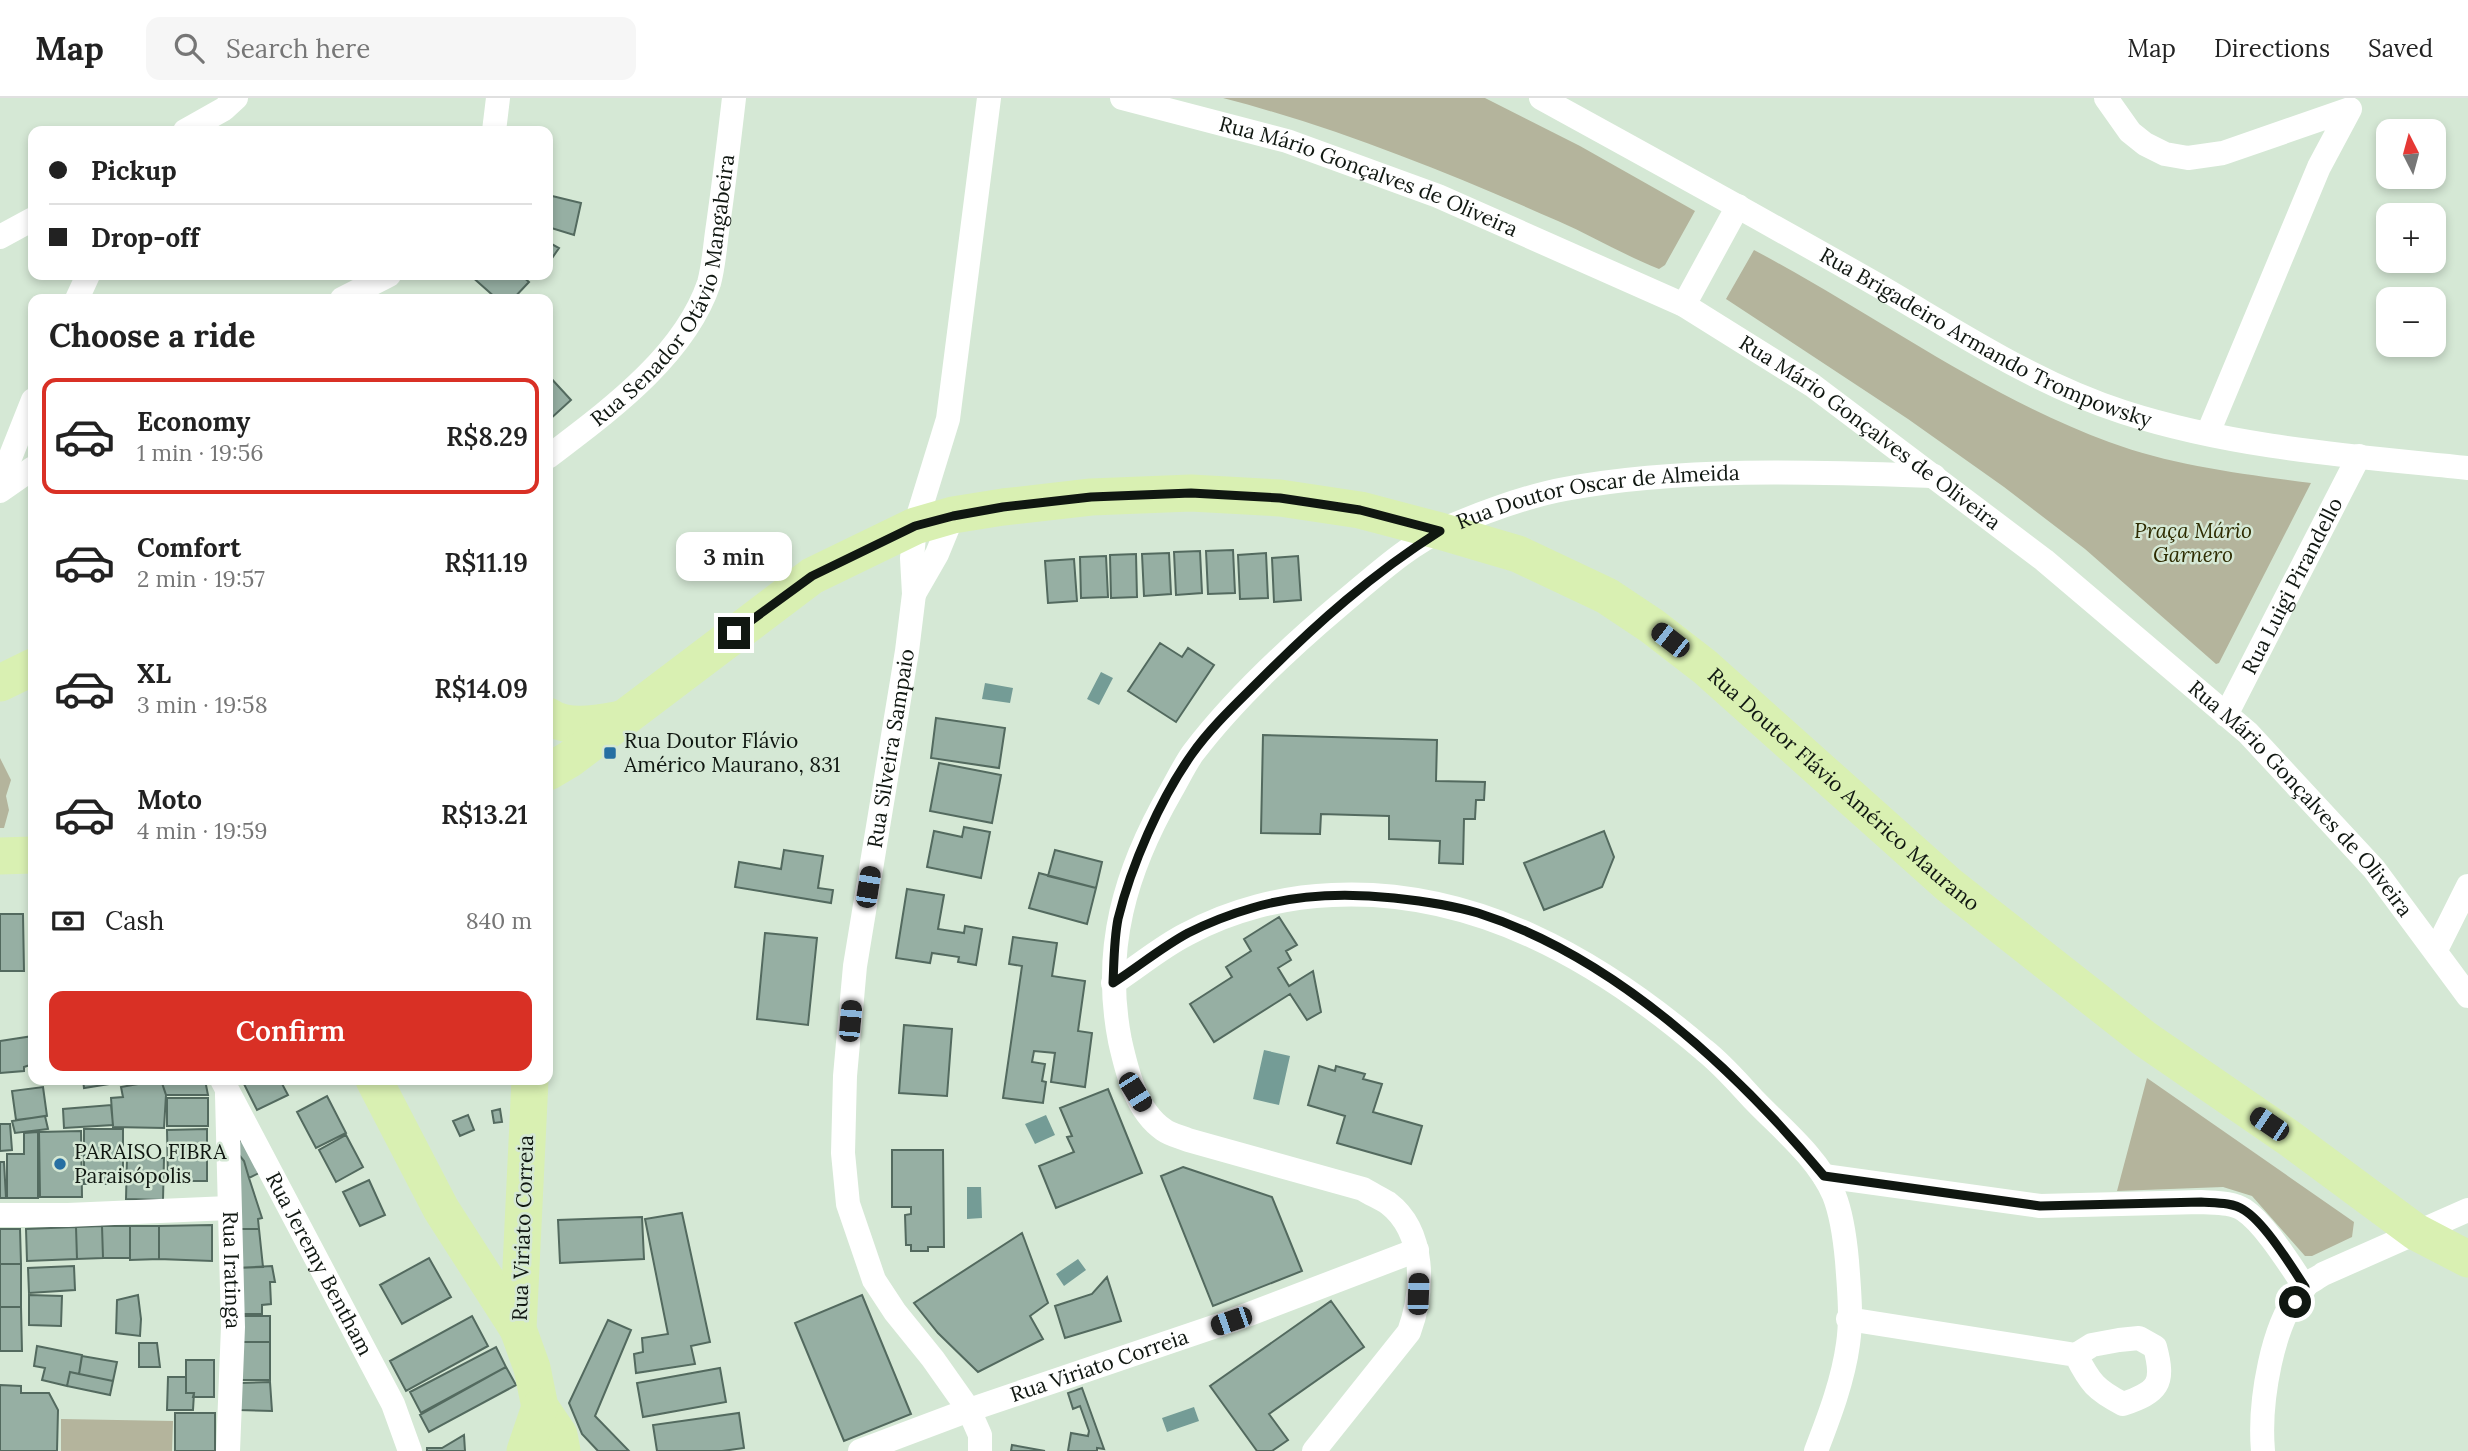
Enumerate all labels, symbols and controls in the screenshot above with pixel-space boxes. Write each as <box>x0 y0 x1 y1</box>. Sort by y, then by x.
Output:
search box <box>146 17 636 80</box>
text: Map <box>35 27 104 69</box>
icon: search <box>170 29 208 67</box>
text: Search here <box>226 32 370 65</box>
text: Map <box>2127 33 2176 64</box>
text: Directions <box>2214 33 2330 64</box>
text: Saved <box>2368 33 2433 64</box>
street label: Rua Mário Gonçalves de Oliveira <box>1216 110 1522 243</box>
north arrow <box>2376 119 2446 189</box>
map controls <box>2376 119 2446 357</box>
street label: Rua Senador Otávio Mangabeira <box>585 153 740 432</box>
text: Pickup <box>91 154 177 187</box>
button: + <box>2376 203 2446 273</box>
text: Drop-off <box>91 221 199 254</box>
street label: Rua Brigadeiro Armando Trompowsky <box>1815 241 2155 433</box>
button: − <box>2376 287 2446 357</box>
text: Choose a ride <box>49 315 256 356</box>
street label: Rua Mário Gonçalves de Oliveira <box>1734 329 2007 536</box>
icon: car <box>53 405 116 468</box>
text: Economy <box>137 405 250 438</box>
text: R$8.29 <box>446 420 528 453</box>
text: 1 min · 19:56 <box>137 438 264 467</box>
street label: Rua Doutor Oscar de Almeida <box>1452 459 1740 535</box>
street label: Rua Luigi Pirandello <box>2235 493 2348 679</box>
park label: Praça Mário Garnero <box>2134 517 2252 568</box>
icon: car <box>53 531 116 594</box>
text: Comfort <box>137 531 241 564</box>
callout: 3 min <box>676 532 792 580</box>
text: 3 min <box>703 542 765 571</box>
text: R$11.19 <box>444 546 528 579</box>
text: 2 min · 19:57 <box>137 564 265 593</box>
route end <box>718 617 750 649</box>
car <box>1647 619 1694 661</box>
street label: Rua Silveira Sampaio <box>861 647 920 850</box>
icon: car <box>53 657 116 720</box>
text: XL <box>137 657 171 690</box>
street label: Rua Doutor Flávio Américo Maurano <box>1702 662 1985 917</box>
text: R$14.09 <box>434 672 528 705</box>
street label: Rua Mário Gonçalves de Oliveira <box>2183 674 2419 922</box>
text: 3 min · 19:58 <box>137 690 268 719</box>
place label: Rua Doutor Flávio Américo Maurano, 831 <box>623 727 841 778</box>
marker: Rua Doutor Flávio Américo Maurano, 831 <box>602 745 618 761</box>
icon: car <box>53 783 116 846</box>
text: Moto <box>137 783 202 816</box>
text: R$13.21 <box>441 798 528 831</box>
text: 4 min · 19:59 <box>137 816 268 845</box>
car <box>855 865 882 909</box>
icon: cash <box>49 902 87 940</box>
text: Cash <box>105 904 164 937</box>
text: 840 m <box>466 906 532 935</box>
button: Confirm <box>49 991 532 1071</box>
car <box>838 999 863 1043</box>
car <box>1115 1069 1156 1115</box>
car <box>2246 1104 2293 1144</box>
street label: Rua Viriato Correia <box>506 1134 539 1321</box>
place label: PARAISO FIBRA Paraisópolis <box>74 1138 227 1189</box>
marker: PARAISO FIBRA Paraisópolis <box>52 1156 68 1172</box>
street label: Rua Jeremy Bentham <box>260 1167 379 1360</box>
street label: Rua Iratinga <box>217 1211 247 1329</box>
car <box>1407 1273 1430 1315</box>
route start <box>2279 1286 2311 1318</box>
car <box>1208 1304 1255 1338</box>
street label: Rua Viriato Correia <box>1007 1322 1192 1408</box>

